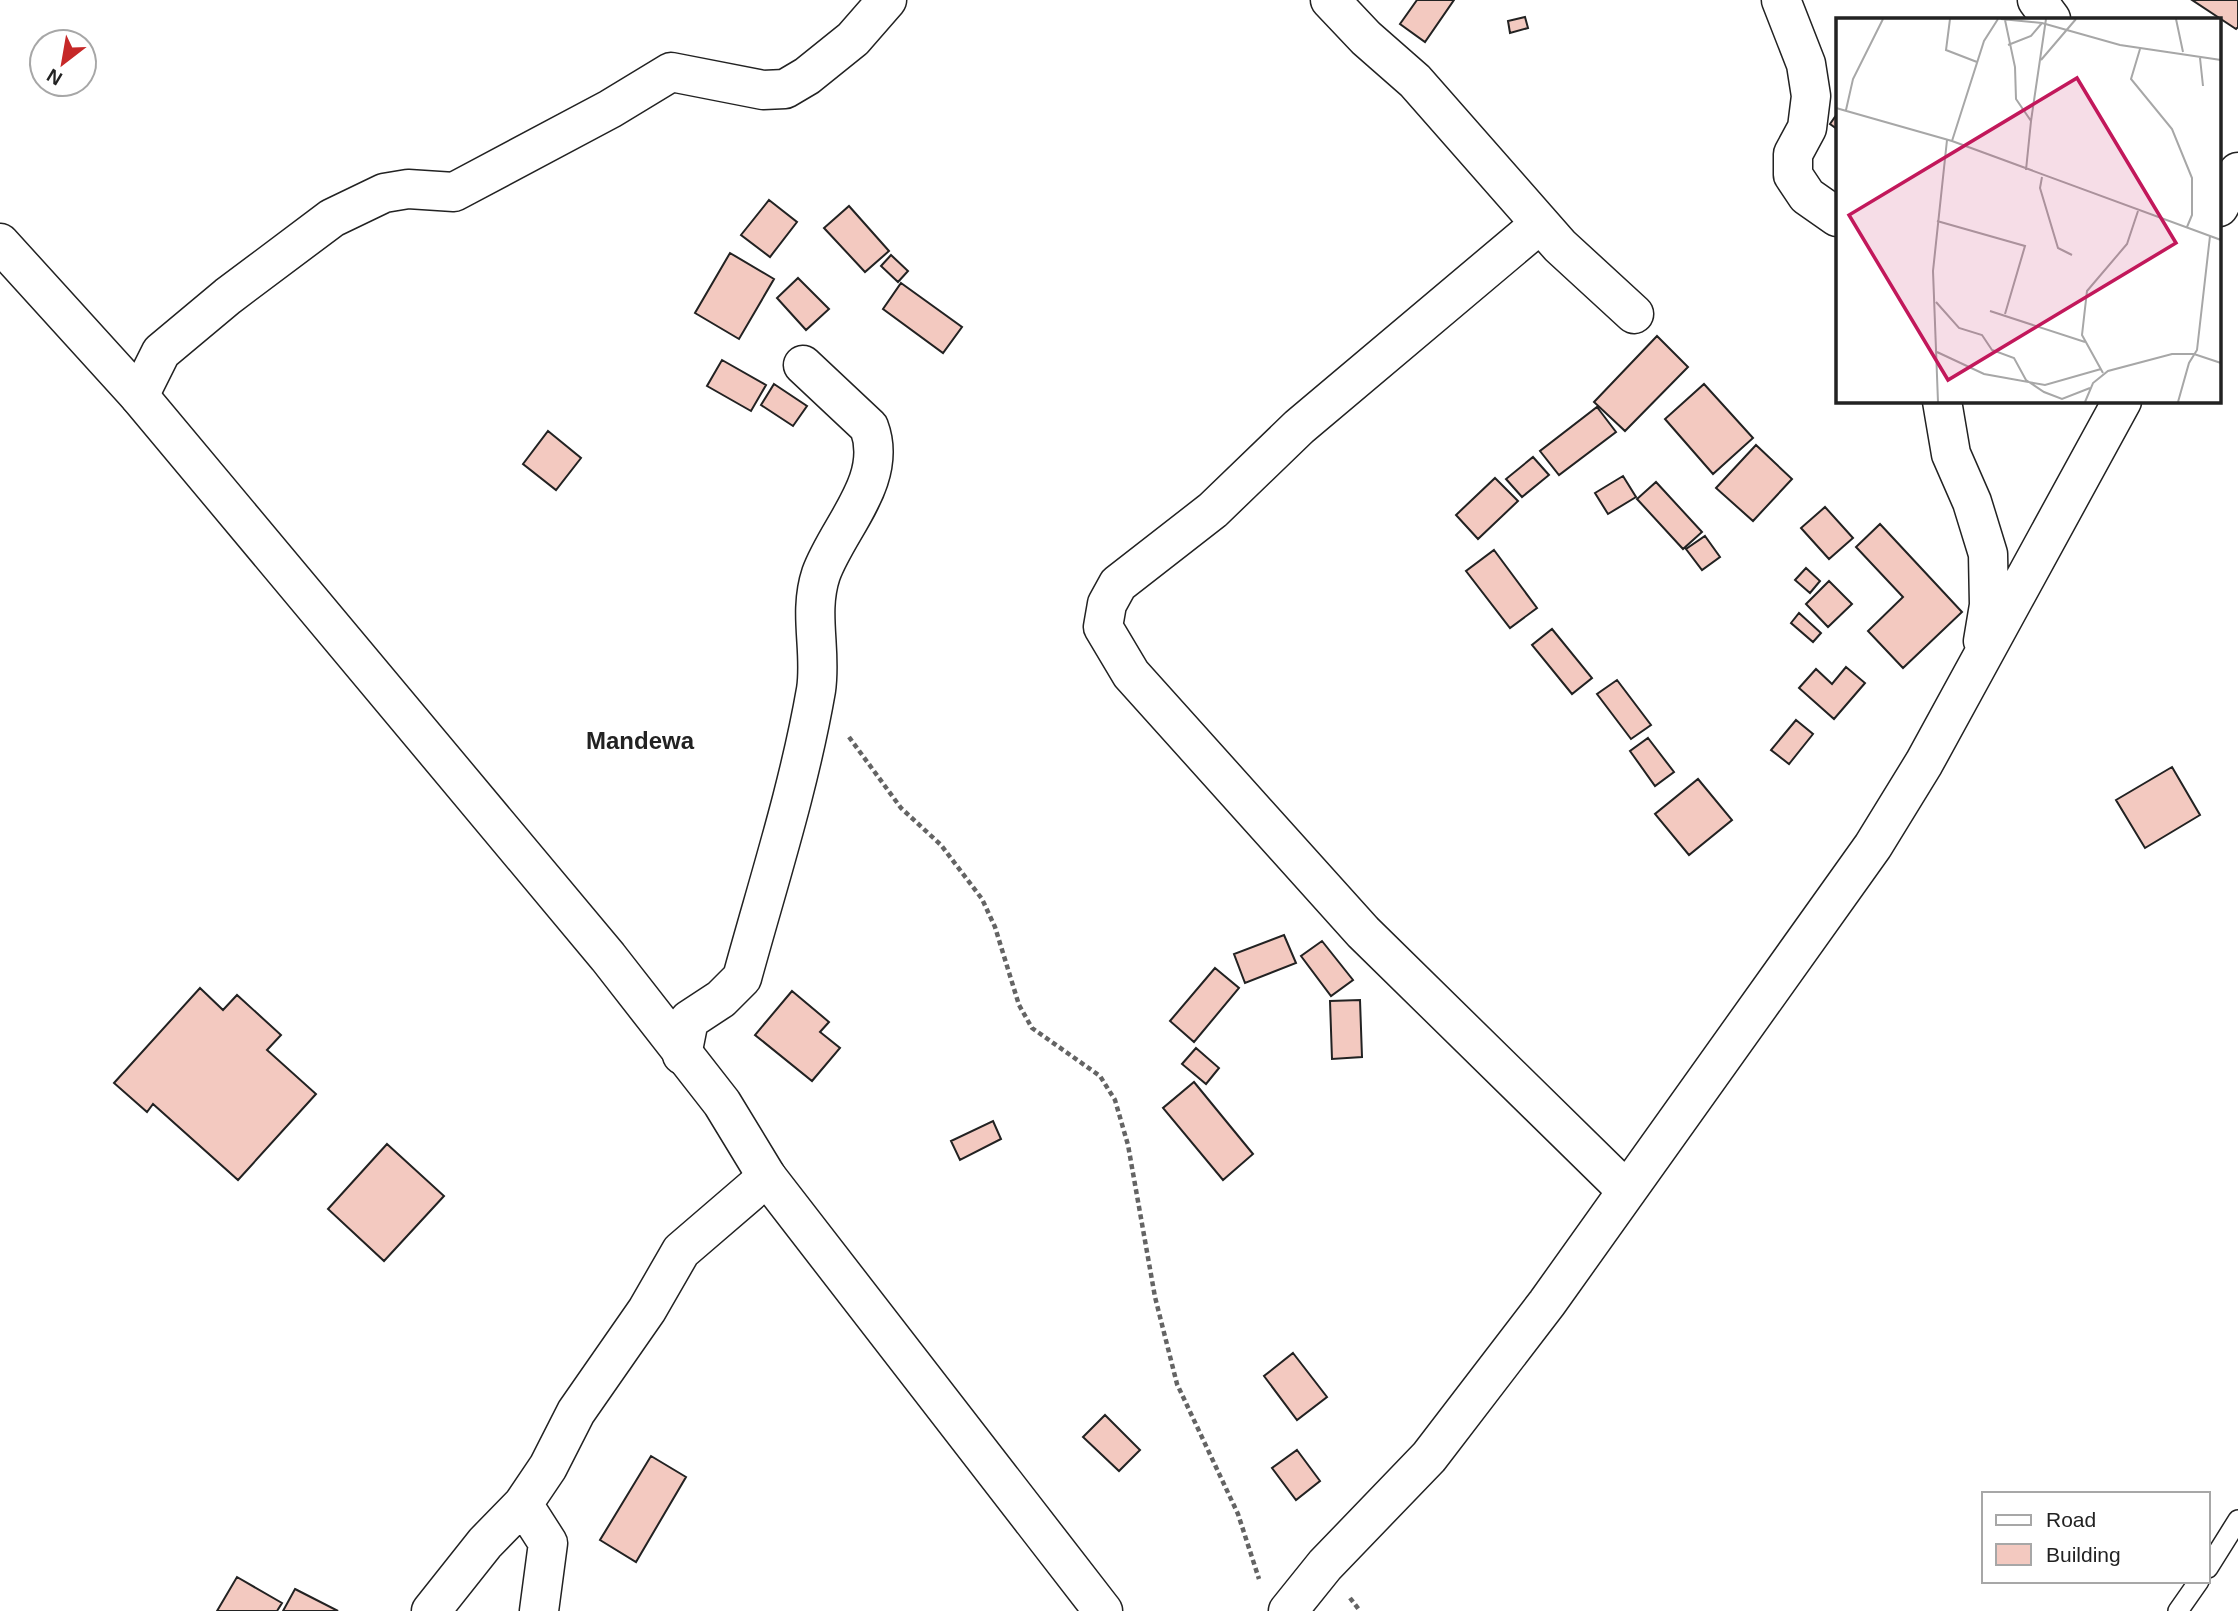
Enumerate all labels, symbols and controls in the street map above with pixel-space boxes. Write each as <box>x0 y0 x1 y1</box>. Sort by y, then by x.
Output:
inset map <box>1836 18 2220 402</box>
north arrow <box>28 28 98 98</box>
text: N <box>43 65 66 90</box>
district label: Mandewa <box>586 727 695 754</box>
legend <box>1982 1492 2210 1583</box>
text: Road <box>2046 1508 2096 1531</box>
text: Building <box>2046 1543 2121 1566</box>

